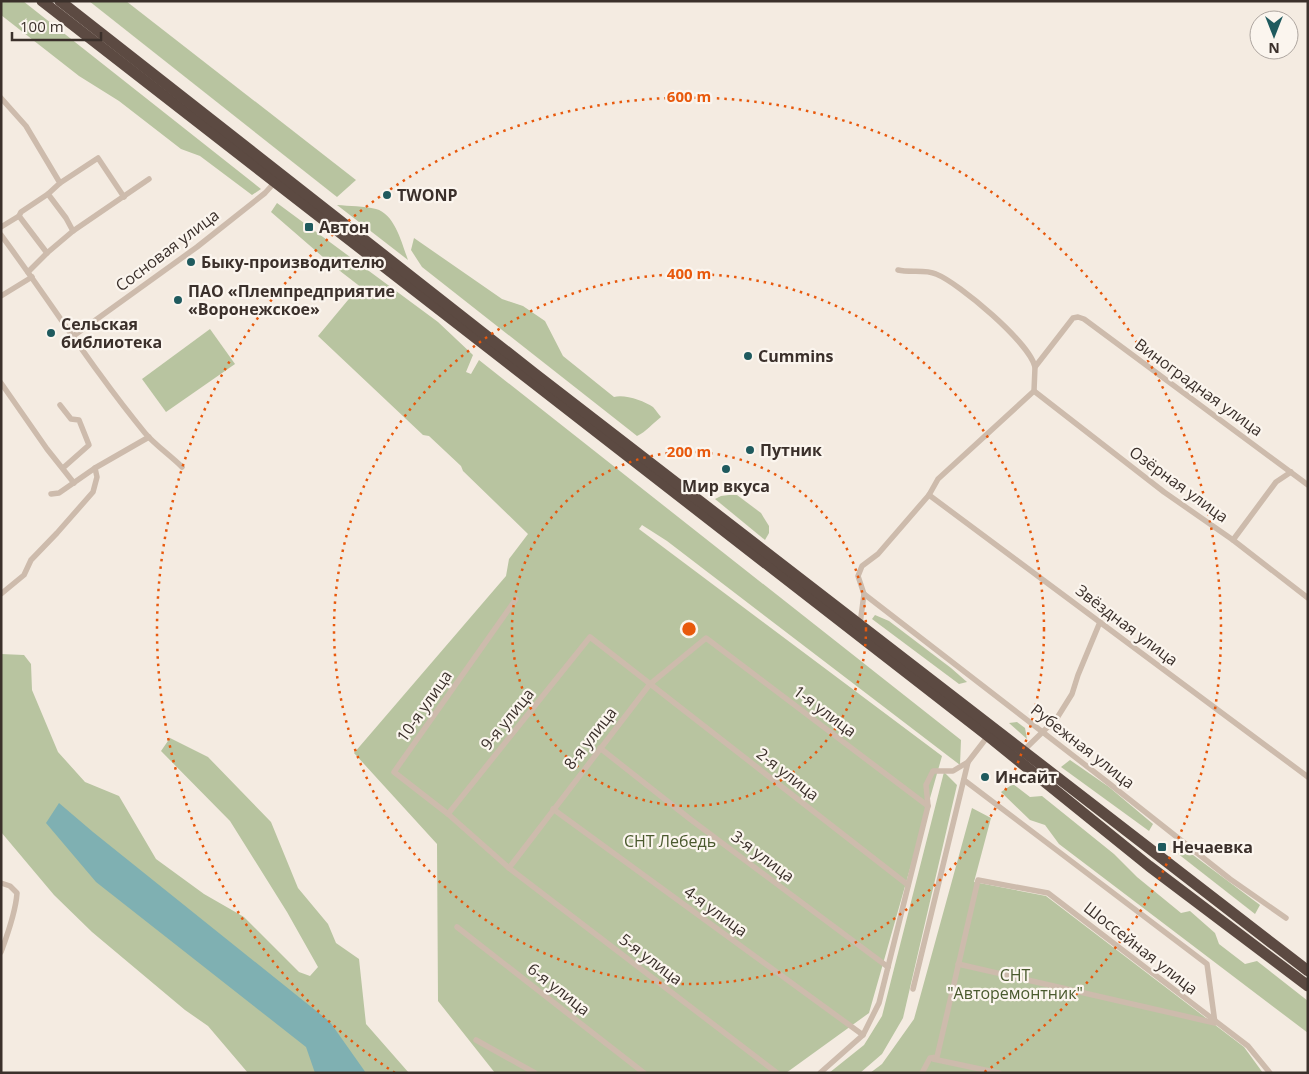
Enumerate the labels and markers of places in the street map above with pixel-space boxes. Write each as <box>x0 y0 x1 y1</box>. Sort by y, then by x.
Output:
place label: TWONP <box>397 184 458 206</box>
marker: TWONP <box>381 189 393 201</box>
place label: Автон <box>319 216 369 238</box>
marker: Автон <box>303 221 315 233</box>
place label: Быку-производителю <box>201 251 385 273</box>
marker: Быку-производителю <box>185 256 197 268</box>
place label: ПАО «Племпредприятие «Воронежское» <box>188 280 395 320</box>
marker: ПАО «Племпредприятие «Воронежское» <box>172 294 184 306</box>
place label: Сельская библиотека <box>61 313 162 353</box>
marker: Сельская библиотека <box>45 327 57 339</box>
place label: Cummins <box>758 345 834 367</box>
marker: Cummins <box>742 350 754 362</box>
place label: Путник <box>760 439 822 461</box>
marker: Путник <box>744 444 756 456</box>
marker: Мир вкуса <box>720 463 732 475</box>
place label: Мир вкуса <box>682 475 770 497</box>
centre of rings <box>680 620 698 638</box>
place label: Инсайт <box>995 766 1057 788</box>
marker: Инсайт <box>979 771 991 783</box>
place label: Нечаевка <box>1172 836 1253 858</box>
marker: Нечаевка <box>1156 841 1168 853</box>

